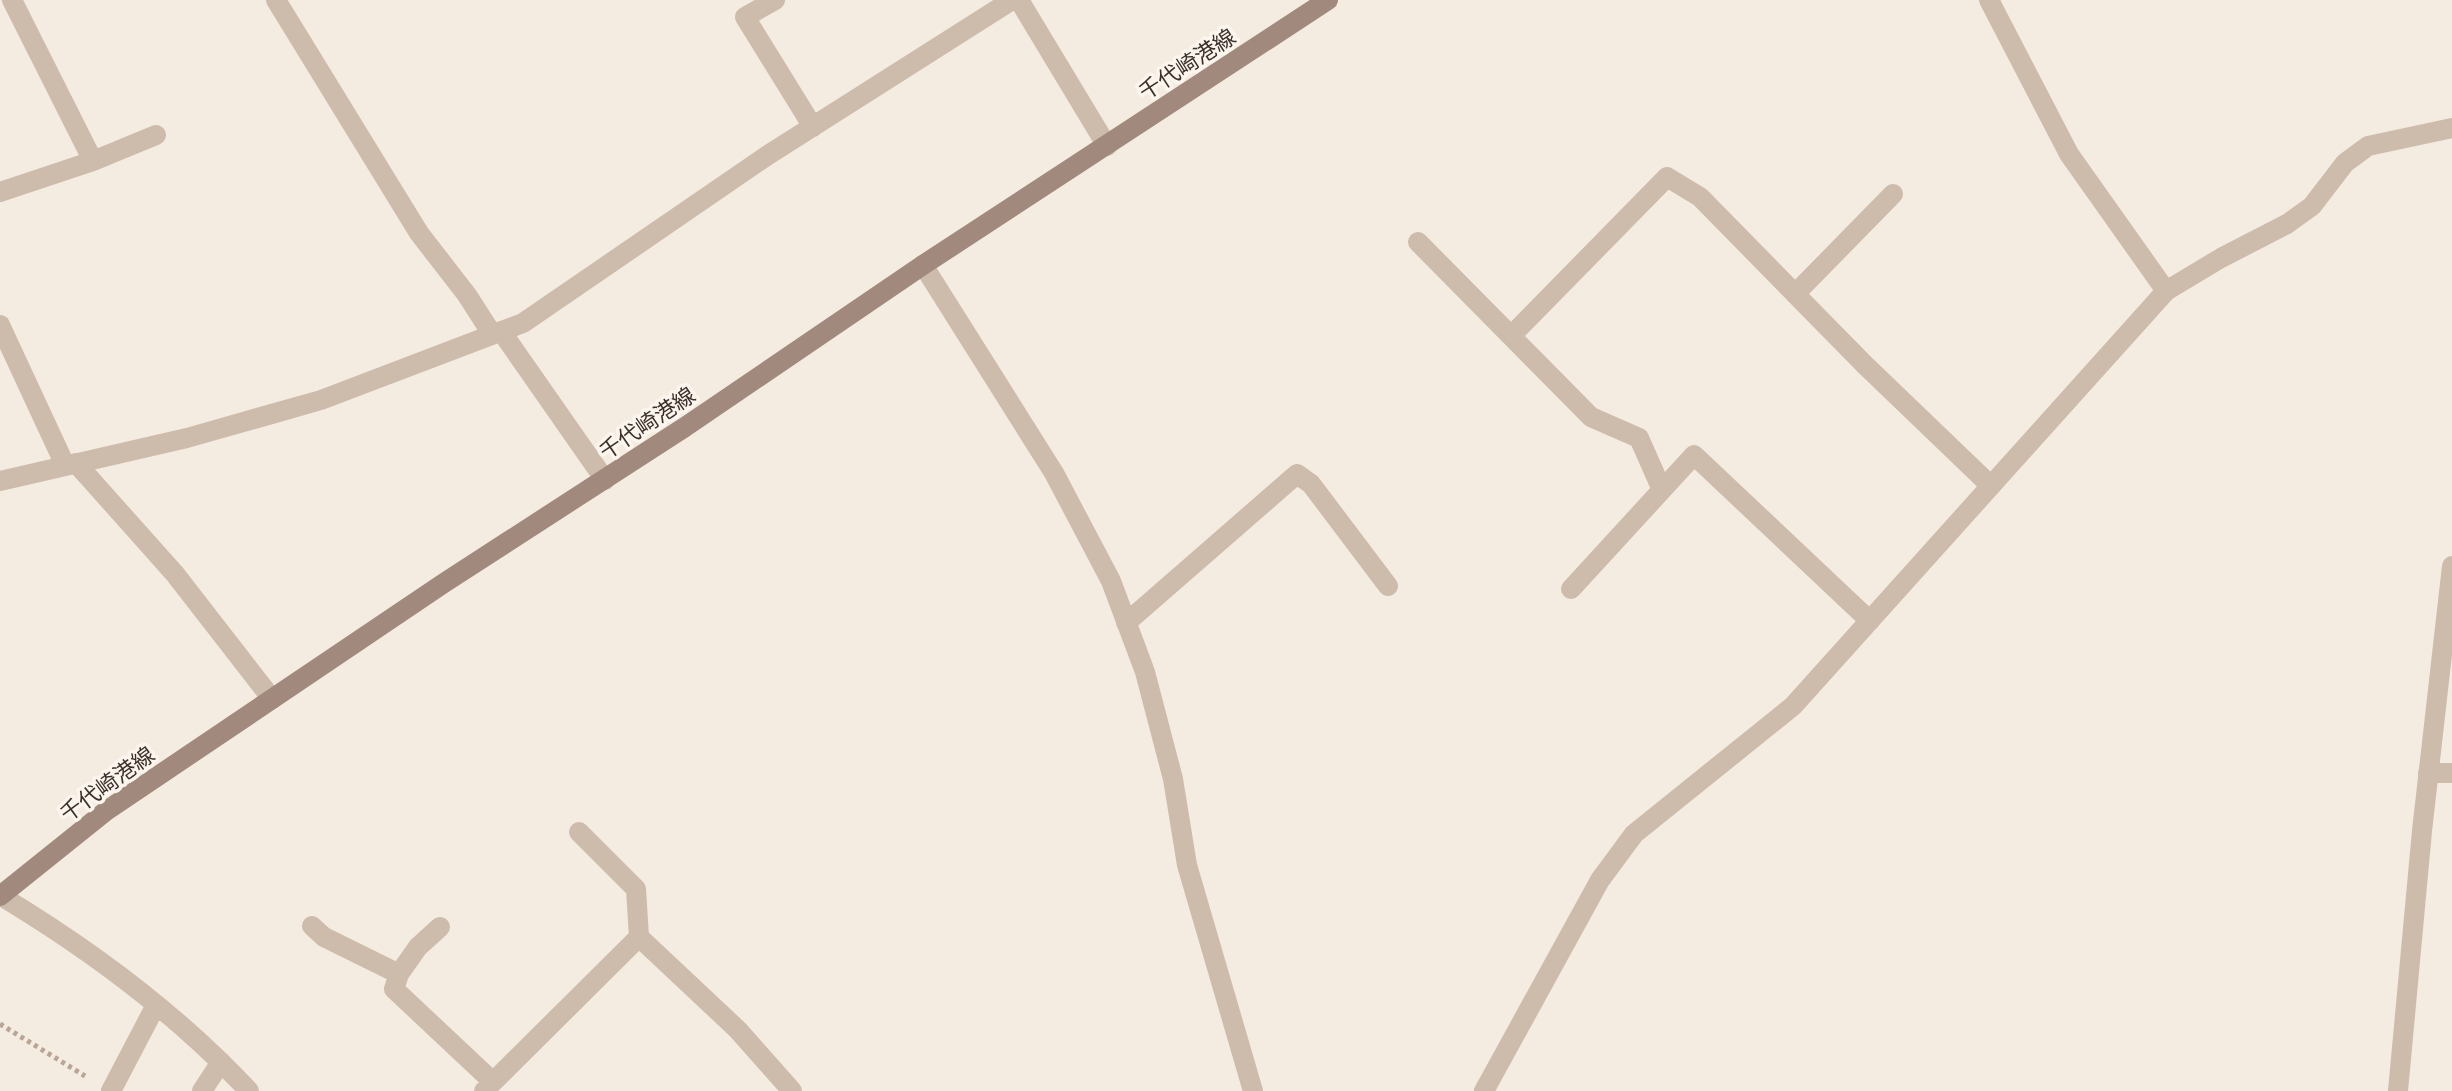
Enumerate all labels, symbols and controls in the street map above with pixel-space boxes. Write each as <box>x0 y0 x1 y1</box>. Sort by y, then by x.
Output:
street label: 千代崎港線 <box>1134 23 1240 105</box>
street label: 千代崎港線 <box>594 381 700 465</box>
street label: 千代崎港線 <box>55 741 159 827</box>

